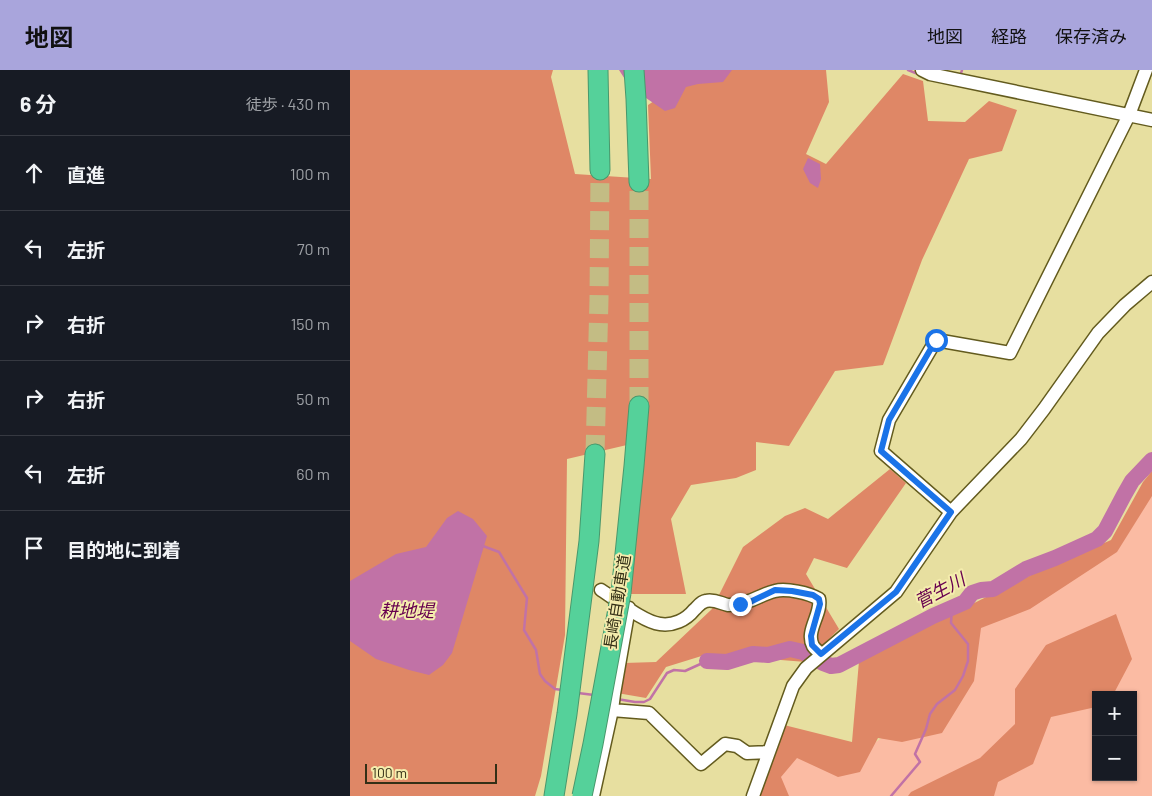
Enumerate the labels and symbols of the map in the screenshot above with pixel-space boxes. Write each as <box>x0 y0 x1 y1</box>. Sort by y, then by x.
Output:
route start <box>925 329 948 352</box>
street label: 長崎自動車道 <box>600 553 633 651</box>
water label: 菅生川 <box>911 567 970 613</box>
route end <box>729 593 752 616</box>
water label: 耕地堤 <box>380 599 436 621</box>
scale bar <box>365 761 498 784</box>

